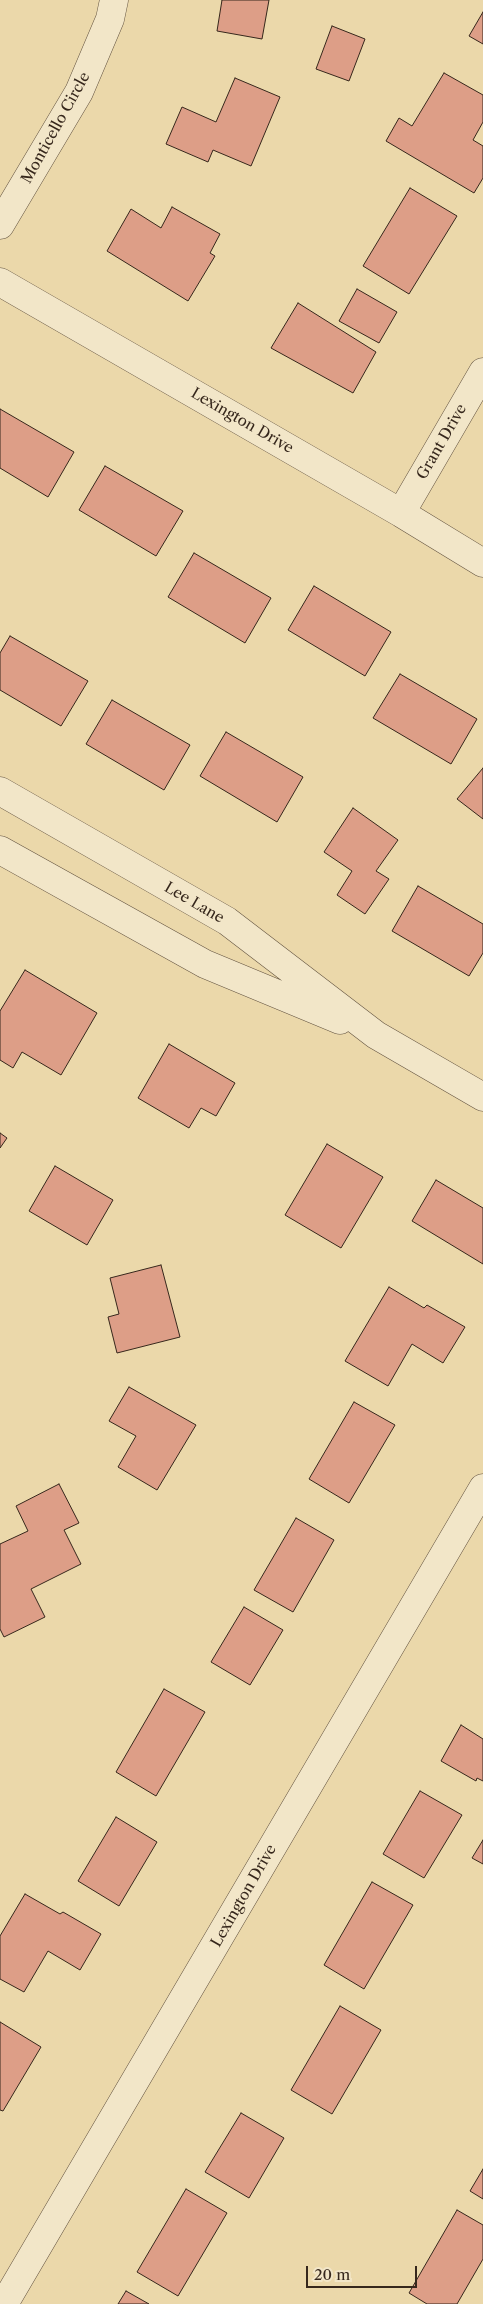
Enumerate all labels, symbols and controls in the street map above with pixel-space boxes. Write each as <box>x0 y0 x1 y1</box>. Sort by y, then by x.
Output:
street label: Monticello Circle <box>18 69 94 187</box>
street label: Lexington Drive <box>188 384 296 458</box>
street label: Grant Drive <box>413 401 471 483</box>
street label: Lee Lane <box>161 879 227 927</box>
street label: Lexington Drive <box>207 1842 281 1950</box>
scale bar <box>308 2256 419 2288</box>
text: 20 m <box>314 2265 350 2284</box>

